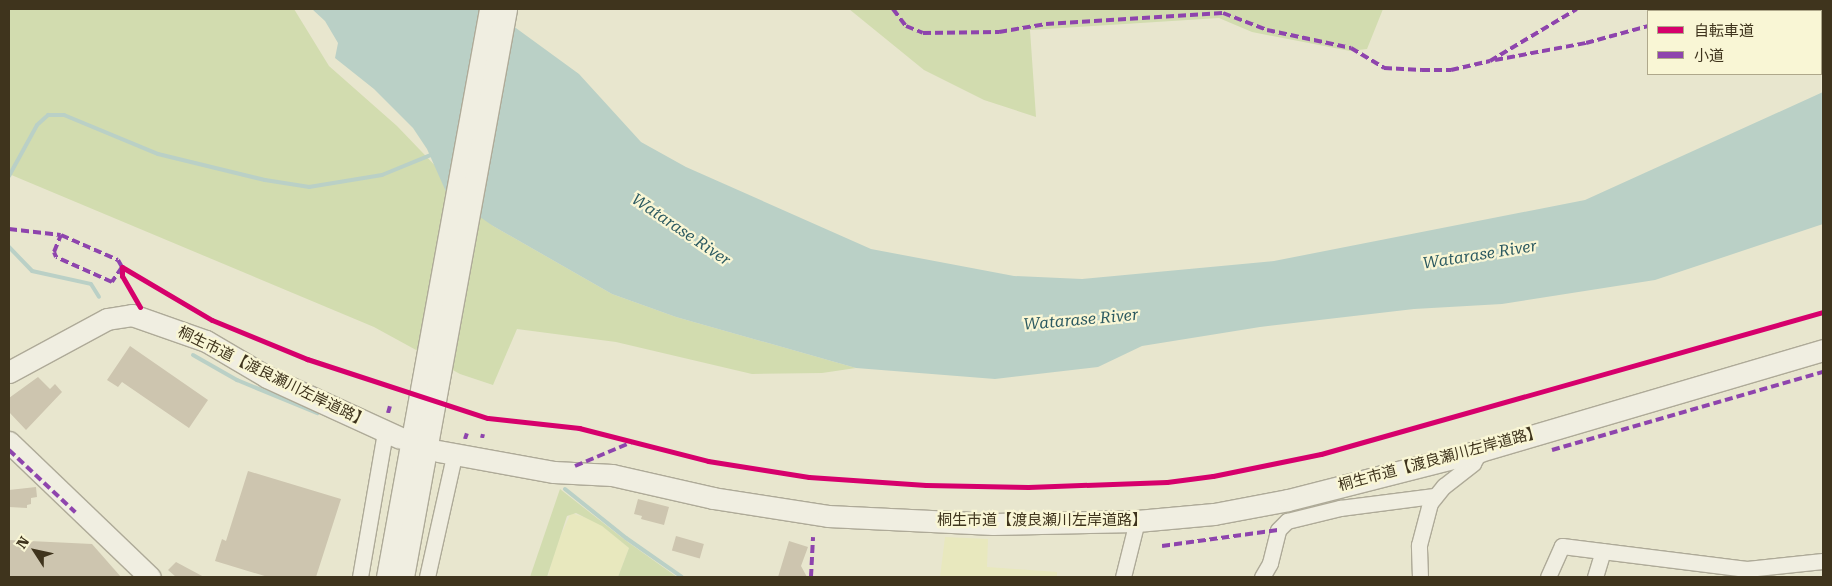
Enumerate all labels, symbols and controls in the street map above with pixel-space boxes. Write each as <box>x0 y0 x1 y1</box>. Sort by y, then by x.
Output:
legend <box>1647 10 1822 75</box>
text: 自転車道 <box>1694 22 1754 40</box>
text: 小道 <box>1694 47 1724 65</box>
water label: Watarase River <box>628 190 734 270</box>
water label: Watarase River <box>1422 237 1538 273</box>
water label: Watarase River <box>1023 305 1139 335</box>
street label: 桐生市道【渡良瀬川左岸道路】 <box>175 323 371 431</box>
street label: 桐生市道【渡良瀬川左岸道路】 <box>1336 423 1544 495</box>
street label: 桐生市道【渡良瀬川左岸道路】 <box>937 512 1147 530</box>
north arrow <box>10 526 60 576</box>
text: N <box>13 533 32 551</box>

